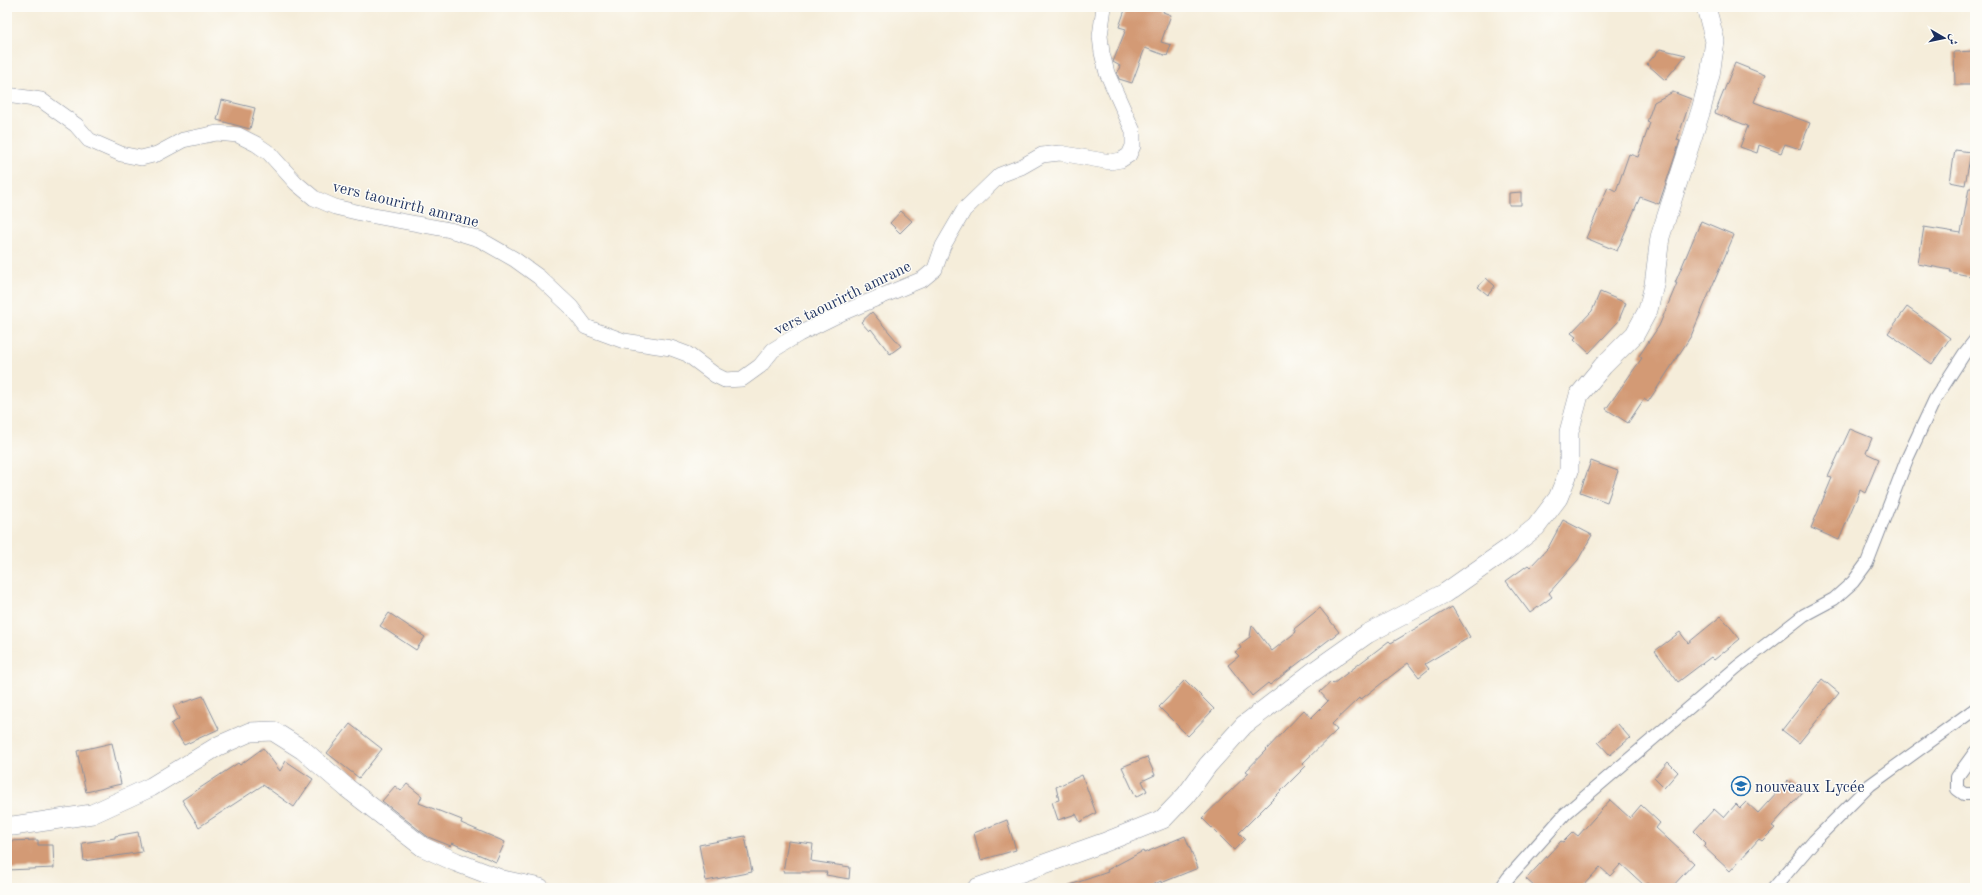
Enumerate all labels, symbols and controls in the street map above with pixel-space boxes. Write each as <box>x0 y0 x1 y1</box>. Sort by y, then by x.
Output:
north arrow <box>1924 18 1964 58</box>
text: ش <box>1946 33 1959 46</box>
street label: vers taourirth amrane <box>331 179 480 231</box>
street label: vers taourirth amrane <box>772 259 914 339</box>
school or university icon: nouveaux Lycée <box>1730 775 1752 797</box>
place label: nouveaux Lycée <box>1755 780 1865 796</box>

